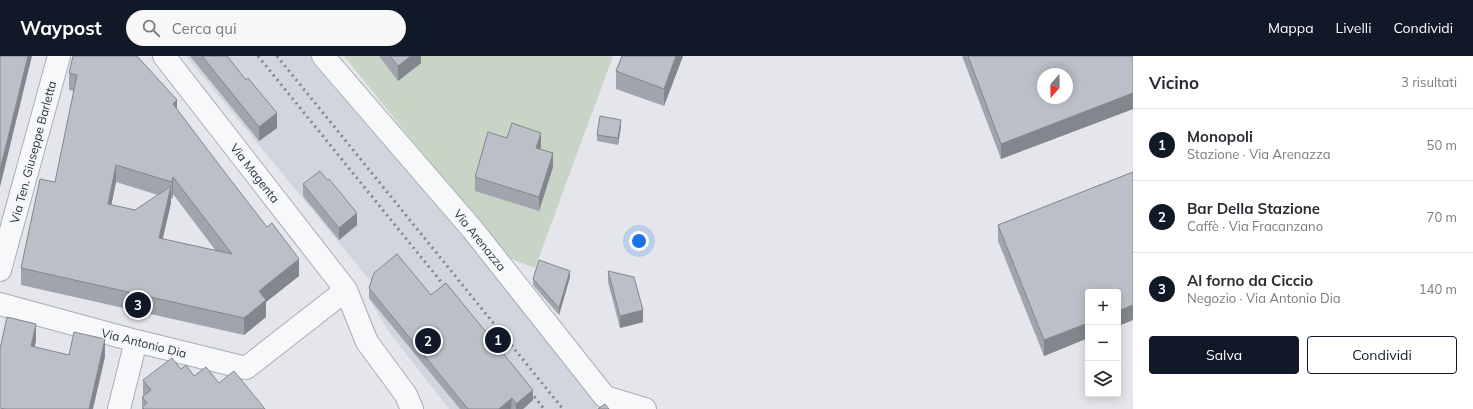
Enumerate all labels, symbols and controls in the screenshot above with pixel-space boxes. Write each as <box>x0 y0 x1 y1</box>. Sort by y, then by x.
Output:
search box <box>126 10 406 46</box>
text: Waypost <box>20 16 102 40</box>
icon: search <box>140 17 162 39</box>
text: Cerca qui <box>172 19 237 38</box>
text: Mappa <box>1268 19 1314 37</box>
text: Livelli <box>1336 19 1371 37</box>
text: Condividi <box>1393 19 1453 37</box>
north arrow <box>1037 68 1073 104</box>
text: Vicino <box>1149 72 1199 93</box>
text: 3 risultati <box>1401 74 1457 90</box>
street label: Via Ten. Giuseppe Barletta <box>7 79 59 225</box>
text: Monopoli <box>1187 127 1253 146</box>
text: 1 <box>1158 137 1166 153</box>
text: 50 m <box>1427 137 1457 153</box>
street label: Via Magenta <box>227 140 283 206</box>
text: Stazione · Via Arenazza <box>1187 146 1330 162</box>
text: Bar Della Stazione <box>1187 199 1320 218</box>
street label: Via Arenazza <box>451 206 509 274</box>
text: 2 <box>1158 209 1166 225</box>
text: 70 m <box>1427 209 1457 225</box>
text: Caffè · Via Fracanzano <box>1187 218 1323 234</box>
your location <box>629 231 649 251</box>
text: Al forno da Ciccio <box>1187 271 1313 290</box>
text: 3 <box>1158 281 1166 297</box>
text: 140 m <box>1419 281 1457 297</box>
map controls <box>1085 289 1121 397</box>
button: + <box>1085 289 1121 325</box>
pin: 3 <box>125 290 151 320</box>
text: Negozio · Via Antonio Dia <box>1187 290 1341 306</box>
street label: Via Antonio Dia <box>100 325 188 361</box>
pin: 1 <box>485 325 511 355</box>
button: − <box>1085 325 1121 361</box>
pin: 2 <box>415 326 441 356</box>
button: Salva <box>1149 336 1299 374</box>
button: Condividi <box>1307 336 1457 374</box>
button: layers <box>1085 361 1121 397</box>

